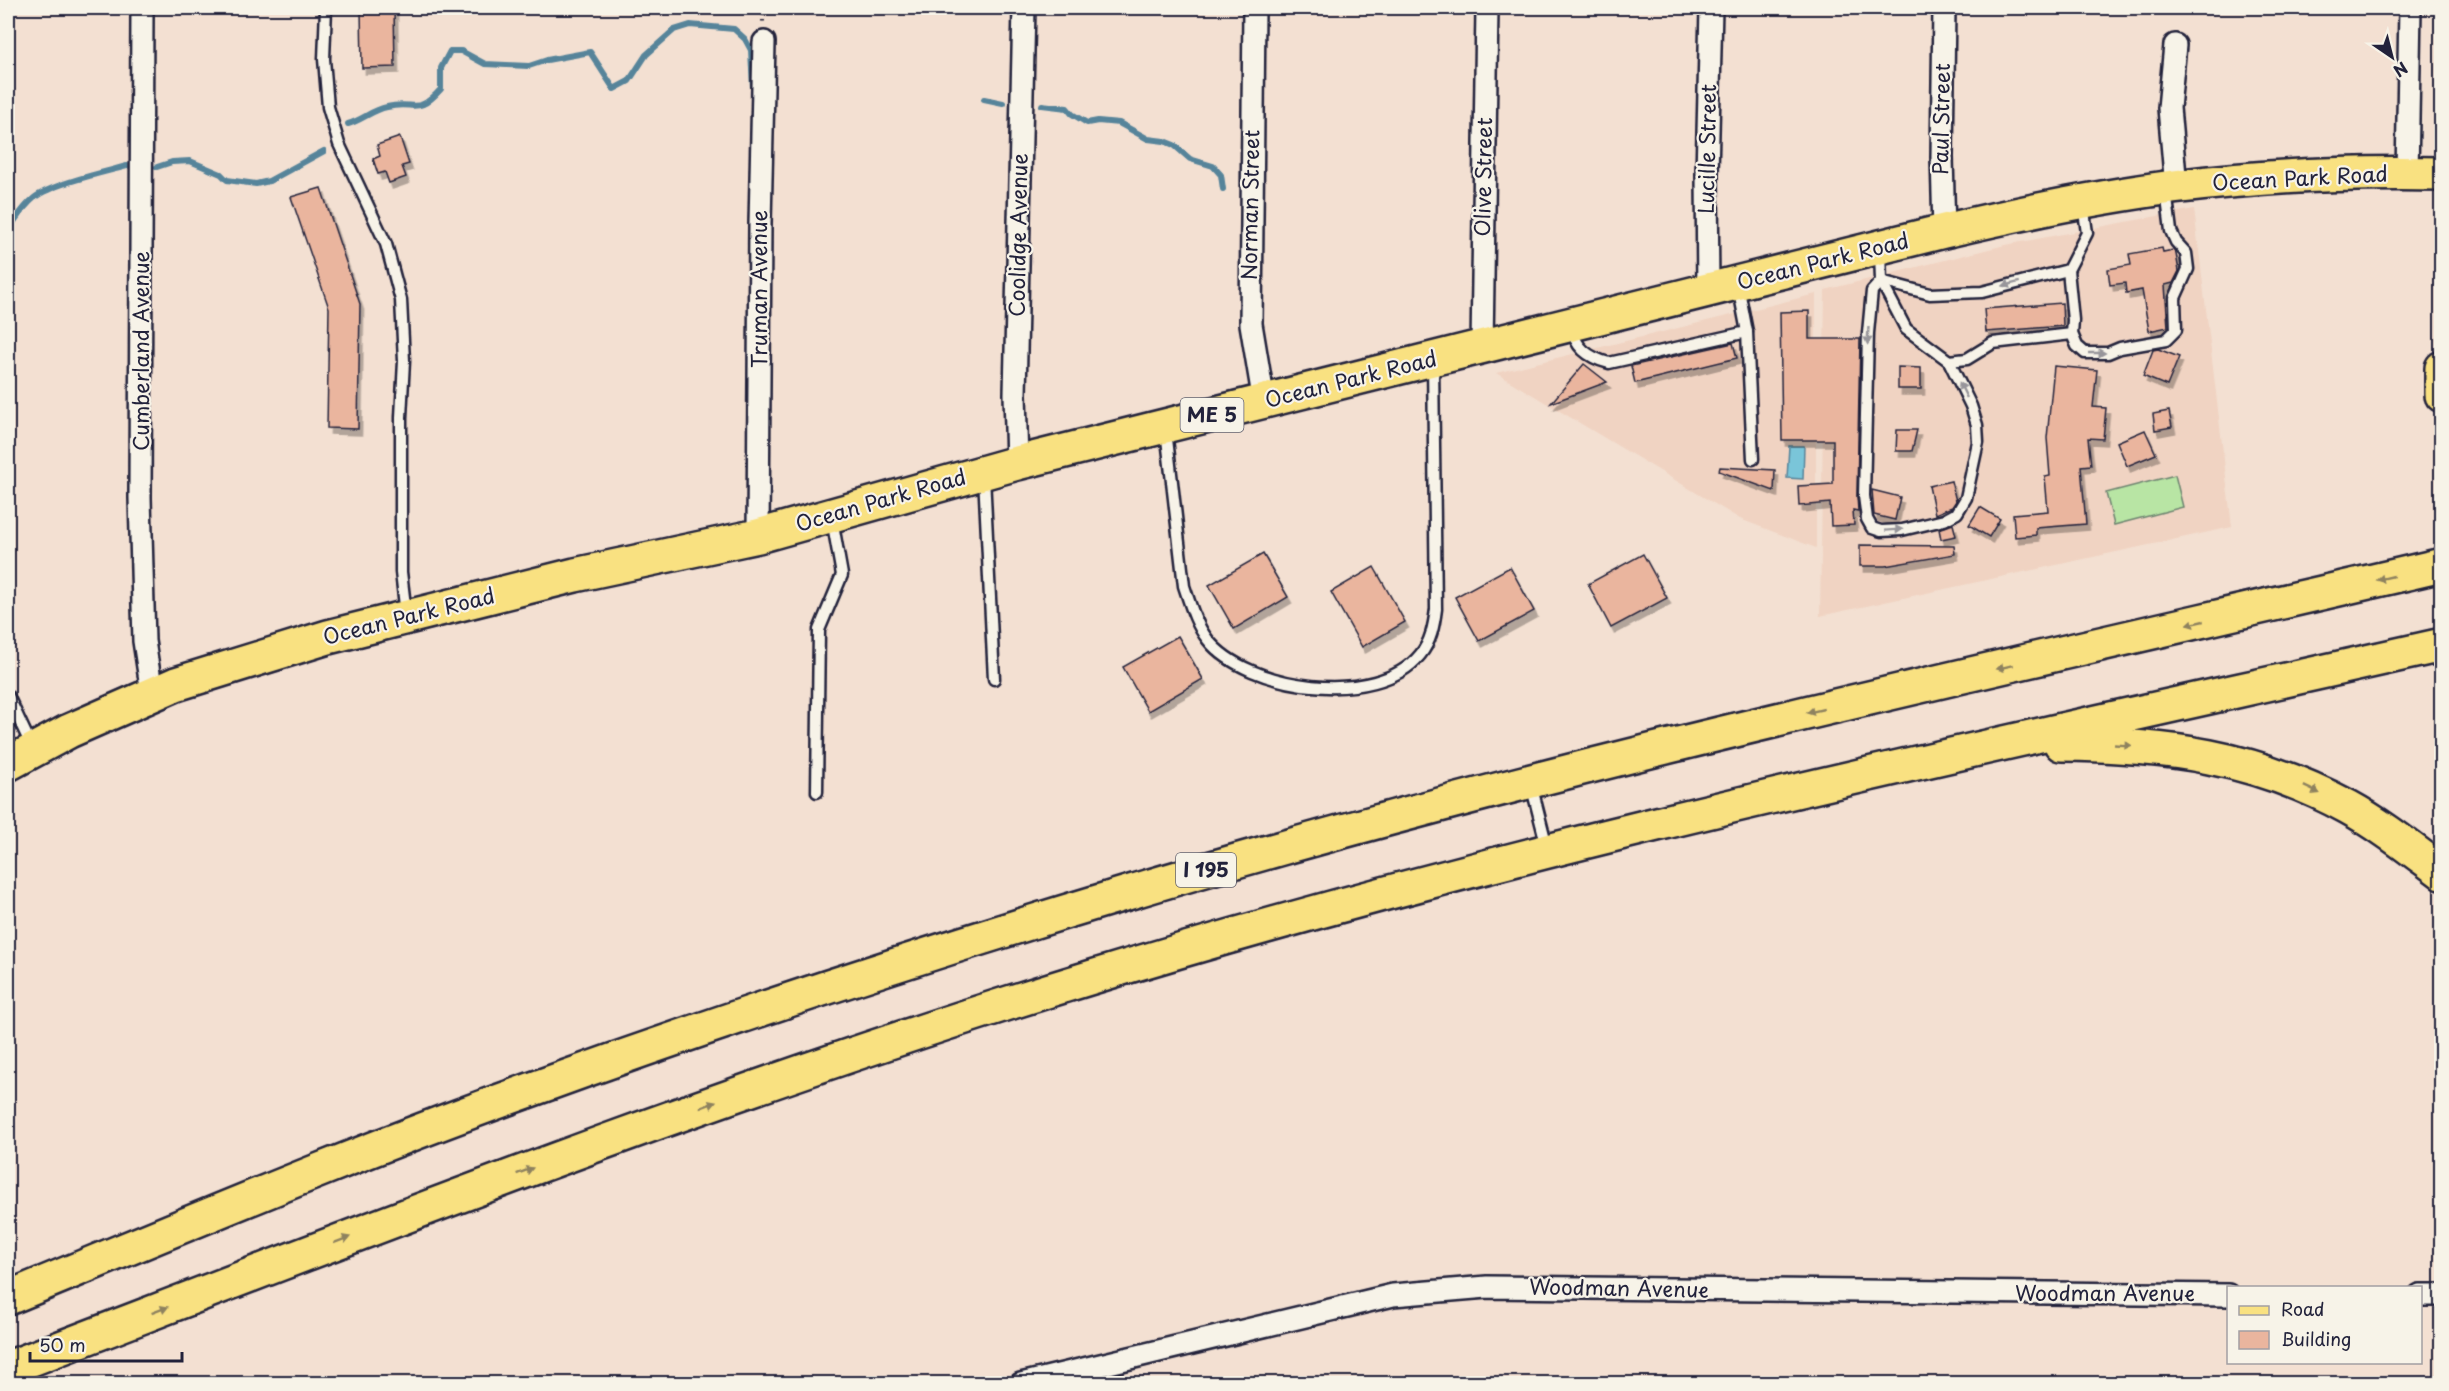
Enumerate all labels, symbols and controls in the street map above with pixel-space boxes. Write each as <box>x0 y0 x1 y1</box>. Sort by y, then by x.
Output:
north arrow <box>2362 27 2422 87</box>
text: N <box>2389 57 2413 84</box>
street label: Paul Street <box>1923 63 1957 175</box>
street label: Lucille Street <box>1689 84 1723 214</box>
street label: Olive Street <box>1465 117 1499 237</box>
street label: Norman Street <box>1232 129 1266 280</box>
street label: Coolidge Avenue <box>1000 153 1034 317</box>
street label: Ocean Park Road <box>2211 156 2389 198</box>
street label: Truman Avenue <box>742 210 774 368</box>
street label: Ocean Park Road <box>1733 223 1912 297</box>
street label: Cumberland Avenue <box>124 251 156 451</box>
one-way arrow <box>2002 280 2020 290</box>
one-way arrow <box>1864 327 1873 346</box>
street label: Ocean Park Road <box>1261 341 1440 415</box>
one-way arrow <box>2088 348 2107 358</box>
one-way arrow <box>1958 382 1968 399</box>
road number: ME 5 <box>1180 398 1244 432</box>
street label: Ocean Park Road <box>791 459 969 539</box>
one-way arrow <box>1885 525 1904 535</box>
one-way arrow <box>2375 574 2394 584</box>
street label: Ocean Park Road <box>319 578 498 652</box>
one-way arrow <box>2185 618 2204 628</box>
one-way arrow <box>1996 662 2014 672</box>
one-way arrow <box>1806 707 1824 717</box>
one-way arrow <box>2114 741 2133 750</box>
one-way arrow <box>2303 785 2320 794</box>
road number: I 195 <box>1176 853 1236 887</box>
one-way arrow <box>699 1099 717 1109</box>
one-way arrow <box>516 1165 534 1175</box>
one-way arrow <box>334 1235 352 1245</box>
street label: Woodman Avenue <box>1529 1269 1709 1305</box>
street label: Woodman Avenue <box>2015 1276 2195 1308</box>
legend <box>2227 1286 2422 1364</box>
text: Road <box>2281 1295 2325 1322</box>
one-way arrow <box>151 1304 169 1314</box>
scale bar <box>30 1325 182 1363</box>
text: Building <box>2281 1325 2351 1352</box>
text: 50 m <box>39 1331 86 1358</box>

